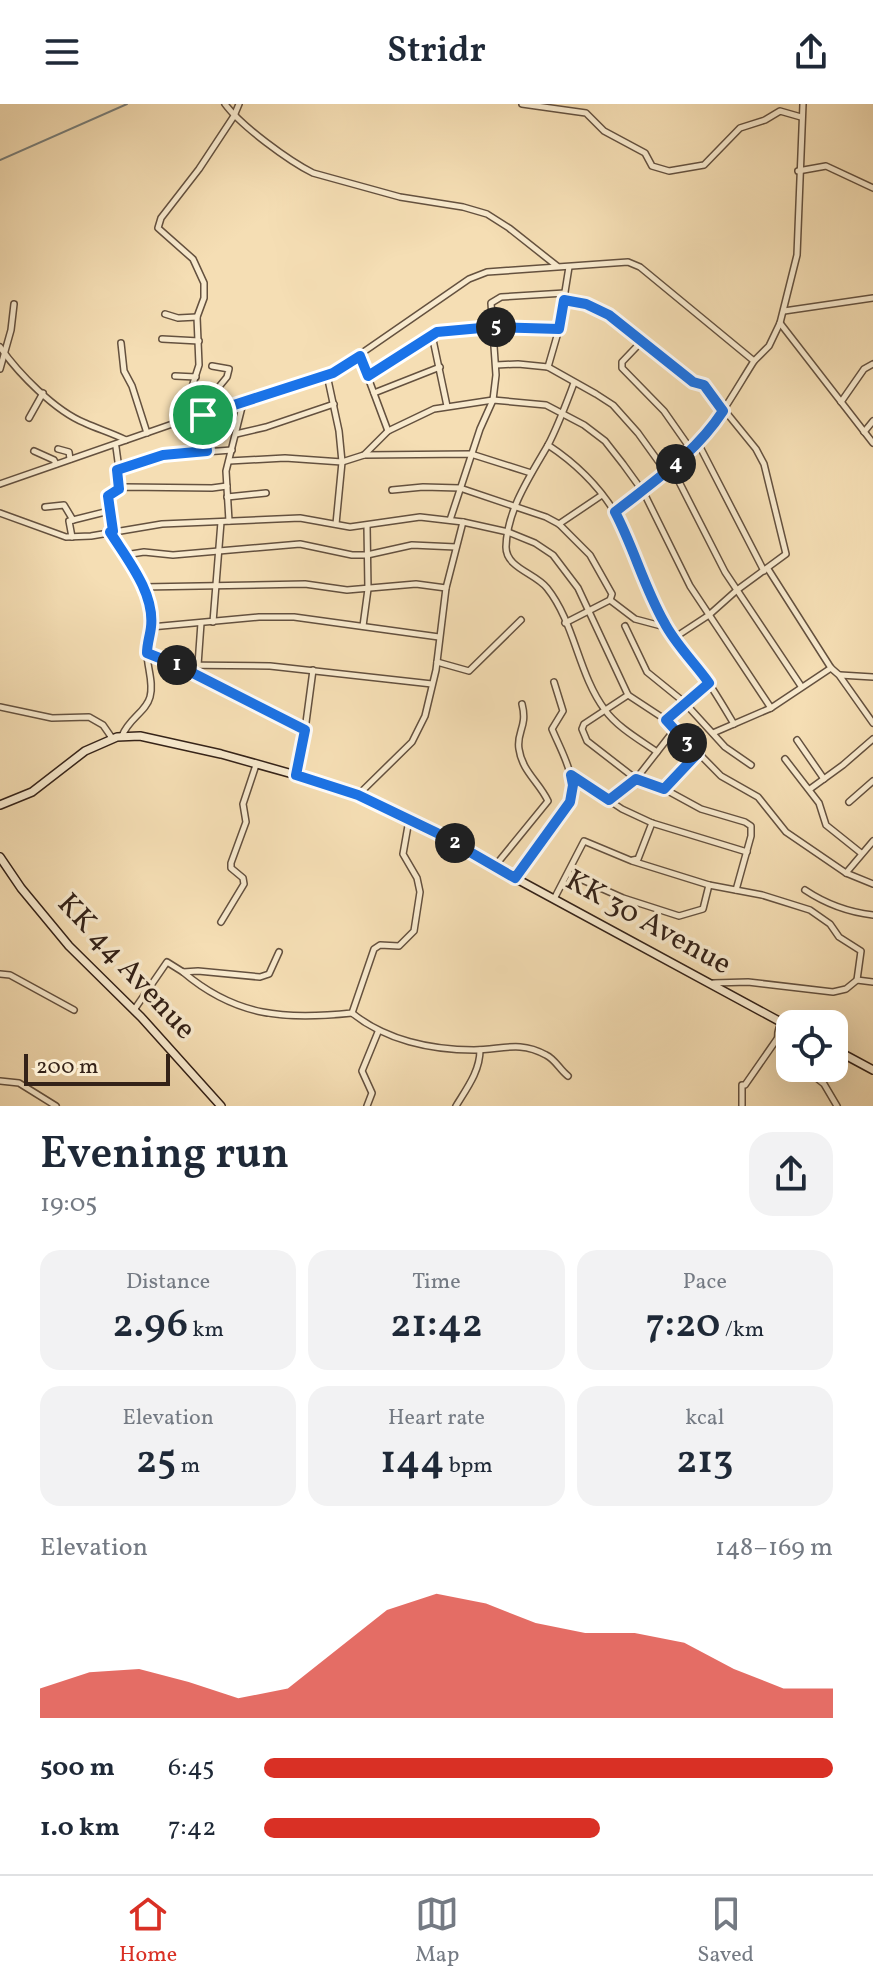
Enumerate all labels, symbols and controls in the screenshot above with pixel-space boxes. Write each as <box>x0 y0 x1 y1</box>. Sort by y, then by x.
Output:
text: Stridr <box>387 27 486 77</box>
icon: menu <box>40 30 84 74</box>
icon: share <box>789 30 833 74</box>
pin: 5 <box>476 307 516 347</box>
text: 5 <box>491 311 501 342</box>
pin <box>169 381 237 449</box>
icon: arrive <box>181 393 225 437</box>
pin: 4 <box>656 444 696 484</box>
text: 4 <box>669 448 683 479</box>
pin: 1 <box>157 645 197 685</box>
text: 1 <box>173 649 181 680</box>
pin: 3 <box>667 723 707 763</box>
text: 3 <box>681 727 693 758</box>
pin: 2 <box>435 823 475 863</box>
text: 2 <box>449 827 461 858</box>
street label: KK 30 Avenue <box>558 860 738 986</box>
street label: KK 44 Avenue <box>47 884 205 1050</box>
map controls <box>776 1010 848 1082</box>
button: locate <box>776 1010 848 1082</box>
scale bar <box>24 1050 170 1086</box>
text: 200 m <box>36 1052 98 1083</box>
text: Evening run <box>40 1125 289 1186</box>
button: share <box>749 1132 833 1216</box>
text: 19:05 <box>40 1186 98 1222</box>
text: Distance <box>126 1267 210 1298</box>
text: Time <box>412 1267 461 1298</box>
text: Pace <box>683 1267 727 1298</box>
text: 2.96 <box>112 1298 188 1354</box>
text: 21:42 <box>390 1298 483 1354</box>
text: 7:20 <box>645 1298 720 1354</box>
text: km <box>188 1315 224 1346</box>
text: /km <box>720 1315 764 1346</box>
text: Elevation <box>122 1403 214 1434</box>
text: Heart rate <box>388 1403 485 1434</box>
text: kcal <box>685 1403 724 1434</box>
text: 25 <box>136 1434 176 1490</box>
text: 144 <box>380 1434 444 1490</box>
text: 213 <box>676 1434 733 1490</box>
text: m <box>176 1451 200 1482</box>
text: bpm <box>444 1451 493 1482</box>
text: Elevation <box>40 1530 148 1566</box>
text: 148–169 m <box>715 1530 833 1566</box>
text: 500 m <box>40 1750 115 1786</box>
text: 6:45 <box>168 1750 215 1786</box>
text: 1.0 km <box>40 1810 120 1846</box>
text: 7:42 <box>168 1810 216 1846</box>
tab: Home <box>119 1892 177 1971</box>
tab: Map <box>415 1892 459 1971</box>
tab: Saved <box>697 1892 754 1971</box>

